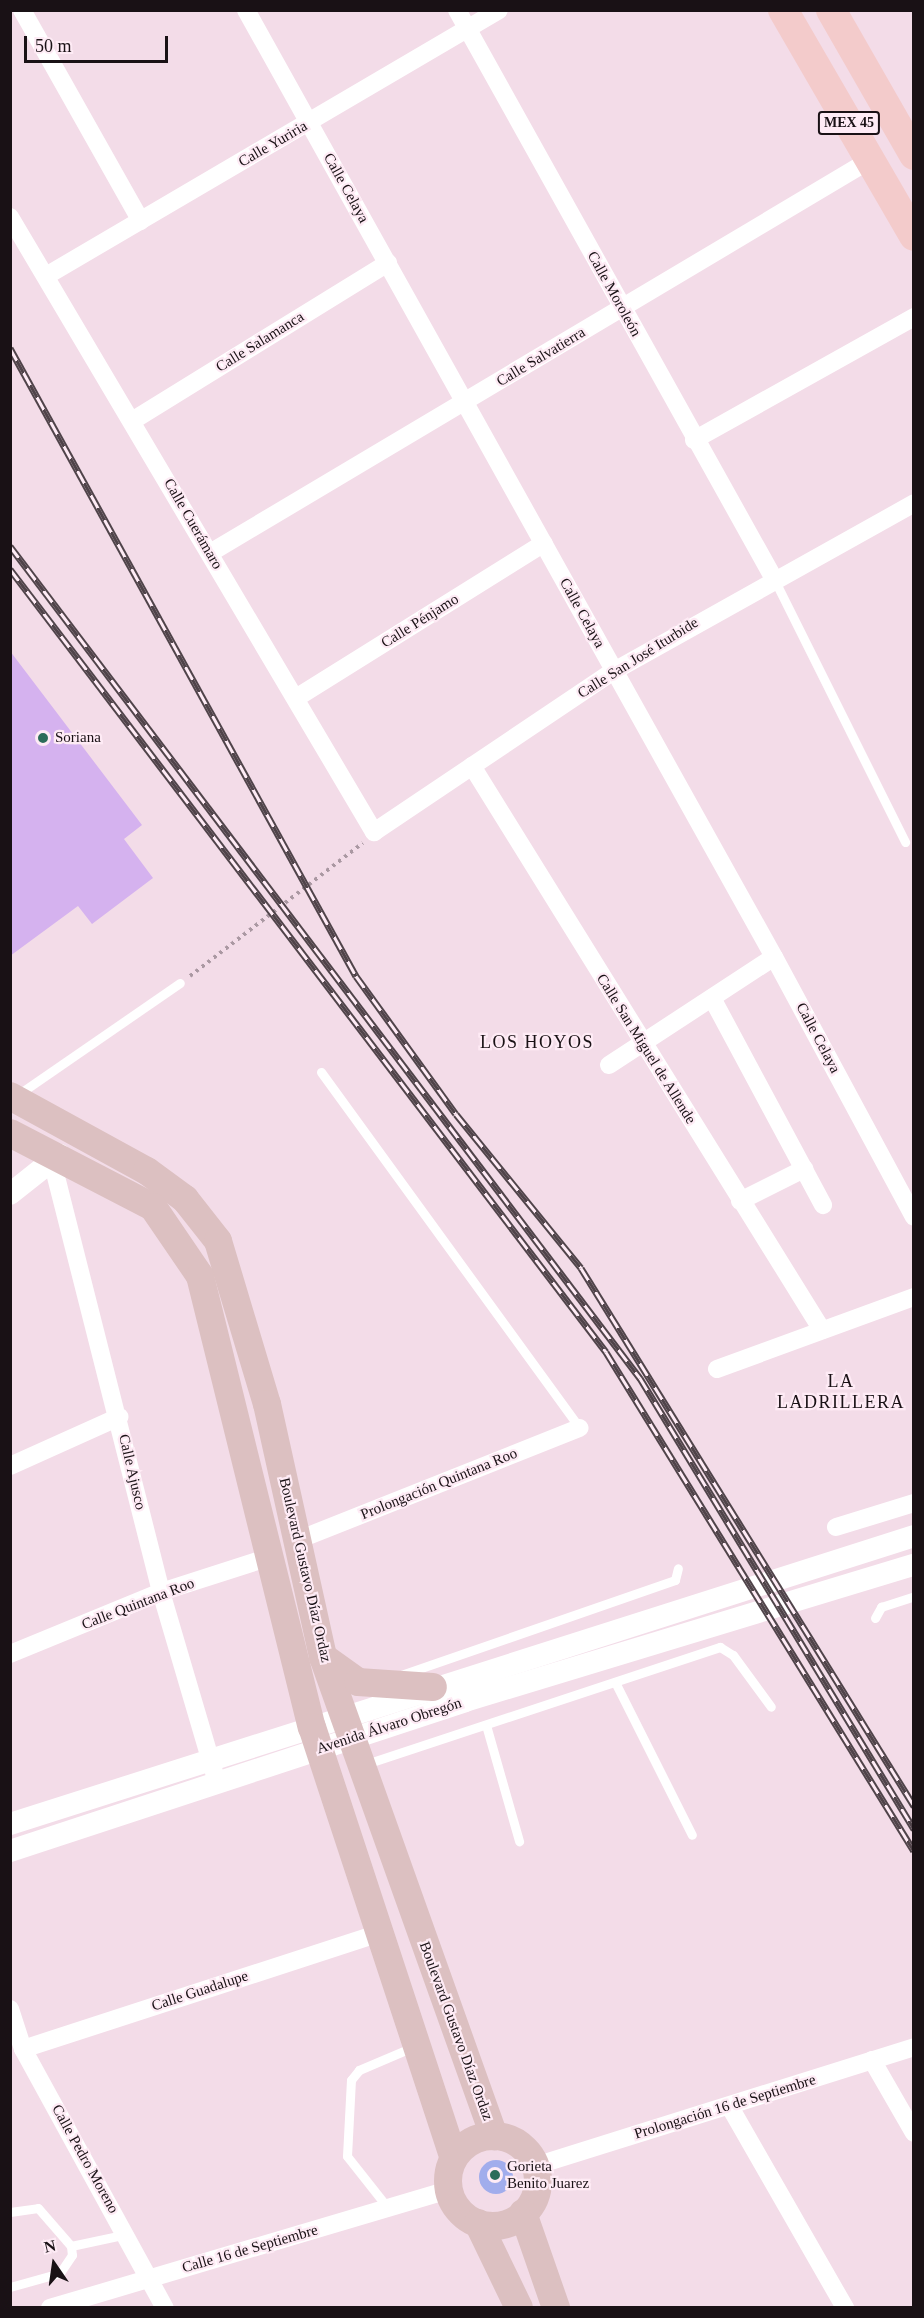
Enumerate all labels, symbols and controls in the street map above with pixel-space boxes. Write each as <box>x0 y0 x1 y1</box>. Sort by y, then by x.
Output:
scale bar <box>27 24 171 62</box>
text: 50 m <box>35 36 72 56</box>
road number: MEX 45 <box>818 112 880 134</box>
street label: Calle Yuriria <box>235 117 311 171</box>
street label: Calle Celaya <box>319 150 373 226</box>
street label: Calle Moroleón <box>583 248 645 340</box>
street label: Calle Salamanca <box>213 308 307 376</box>
street label: Calle Salvatierra <box>493 323 589 391</box>
street label: Calle Cuerámaro <box>160 475 226 573</box>
street label: Calle Celaya <box>555 575 609 651</box>
street label: Calle Pénjamo <box>378 590 462 652</box>
street label: Calle San José Iturbide <box>574 614 702 702</box>
place label: Soriana <box>55 729 101 747</box>
marker: Soriana <box>36 731 50 745</box>
street label: Calle San Miguel de Allende <box>592 970 700 1128</box>
street label: Calle Celaya <box>792 1000 844 1076</box>
district label: LOS HOYOS <box>480 1031 594 1053</box>
district label: LA LADRILLERA <box>777 1371 905 1414</box>
street label: Calle Ajusco <box>114 1432 150 1512</box>
street label: Prolongación Quintana Roo <box>358 1444 520 1524</box>
street label: Boulevard Gustavo Díaz Ordaz <box>275 1476 335 1664</box>
street label: Calle Quintana Roo <box>79 1574 197 1634</box>
street label: Avenida Álvaro Obregón <box>314 1694 464 1758</box>
street label: Boulevard Gustavo Díaz Ordaz <box>415 1939 497 2123</box>
street label: Calle Guadalupe <box>149 1967 251 2015</box>
street label: Prolongación 16 de Septiembre <box>632 2071 818 2143</box>
street label: Calle Pedro Moreno <box>48 2101 122 2217</box>
place label: Gorieta Benito Juarez <box>507 2157 589 2192</box>
marker: Gorieta Benito Juarez <box>488 2168 502 2182</box>
street label: Calle 16 de Septiembre <box>180 2221 320 2277</box>
north arrow <box>24 2234 84 2294</box>
text: N <box>42 2236 57 2256</box>

